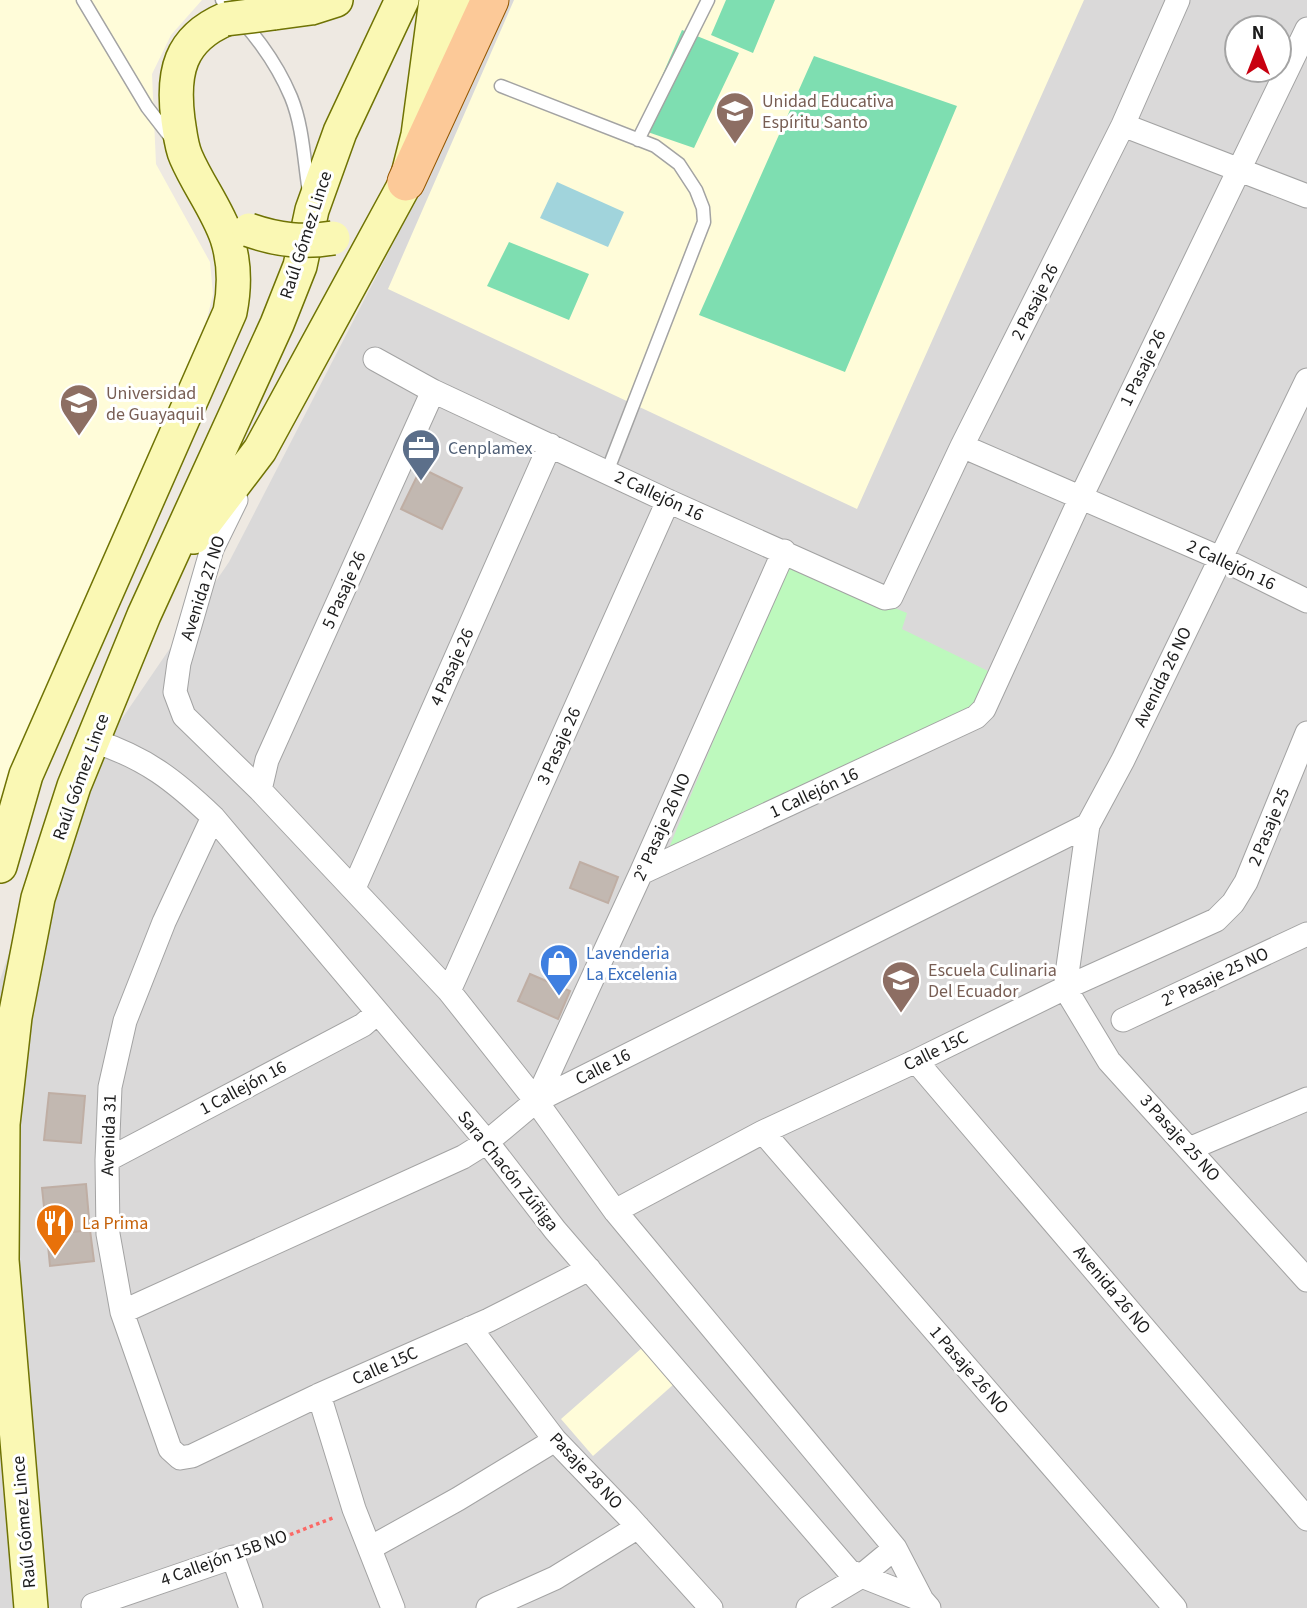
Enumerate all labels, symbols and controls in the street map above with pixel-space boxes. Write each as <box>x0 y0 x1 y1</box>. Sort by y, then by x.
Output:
north arrow <box>1223 14 1293 84</box>
text: N <box>1252 20 1264 47</box>
place label: Unidad Educativa Espíritu Santo <box>762 89 894 135</box>
school or university icon: Unidad Educativa Espíritu Santo <box>714 90 756 145</box>
street label: Raúl Gómez Lince <box>274 168 338 302</box>
street label: 2 Pasaje 26 <box>1005 260 1065 344</box>
street label: 1 Pasaje 26 <box>1114 325 1172 411</box>
place label: Universidad de Guayaquil <box>106 381 204 427</box>
school or university icon: Universidad de Guayaquil <box>58 382 100 437</box>
office icon: Cenplamex <box>400 427 442 482</box>
place label: Cenplamex <box>448 436 532 461</box>
street label: 2 Callejón 16 <box>610 464 708 528</box>
street label: Avenida 27 NO <box>174 532 232 644</box>
street label: 2 Callejón 16 <box>1182 533 1280 597</box>
street label: 5 Pasaje 26 <box>316 547 372 633</box>
street label: Avenida 26 NO <box>1128 623 1198 731</box>
street label: 4 Pasaje 26 <box>424 624 480 710</box>
street label: 3 Pasaje 26 <box>531 703 587 789</box>
street label: Raúl Gómez Lince <box>47 710 116 844</box>
street label: 1 Callejón 16 <box>765 761 863 825</box>
street label: 2° Pasaje 26 NO <box>627 769 697 885</box>
street label: 2 Pasaje 25 <box>1242 784 1296 870</box>
place label: Lavenderia La Excelenia <box>586 941 678 987</box>
street label: 2° Pasaje 25 NO <box>1157 941 1273 1013</box>
shop icon: Lavenderia La Excelenia <box>538 942 580 997</box>
place label: Escuela Culinaria Del Ecuador <box>928 958 1057 1004</box>
school or university icon: Escuela Culinaria Del Ecuador <box>880 959 922 1014</box>
street label: Calle 15C <box>899 1025 973 1077</box>
street label: Calle 16 <box>571 1042 635 1092</box>
street label: 1 Callejón 16 <box>195 1055 291 1121</box>
street label: 3 Pasaje 25 NO <box>1134 1089 1226 1187</box>
street label: Avenida 31 <box>95 1094 123 1176</box>
street label: Sara Chacón Zúñiga <box>452 1105 564 1237</box>
restaurant icon: La Prima <box>34 1202 76 1257</box>
place label: La Prima <box>82 1211 148 1236</box>
street label: Avenida 26 NO <box>1067 1240 1157 1340</box>
street label: 1 Pasaje 26 NO <box>924 1320 1014 1420</box>
street label: Calle 15C <box>348 1341 422 1391</box>
street label: Pasaje 28 NO <box>544 1427 628 1515</box>
street label: Raúl Gómez Lince <box>6 1455 42 1589</box>
street label: 4 Callejón 15B NO <box>157 1523 291 1593</box>

